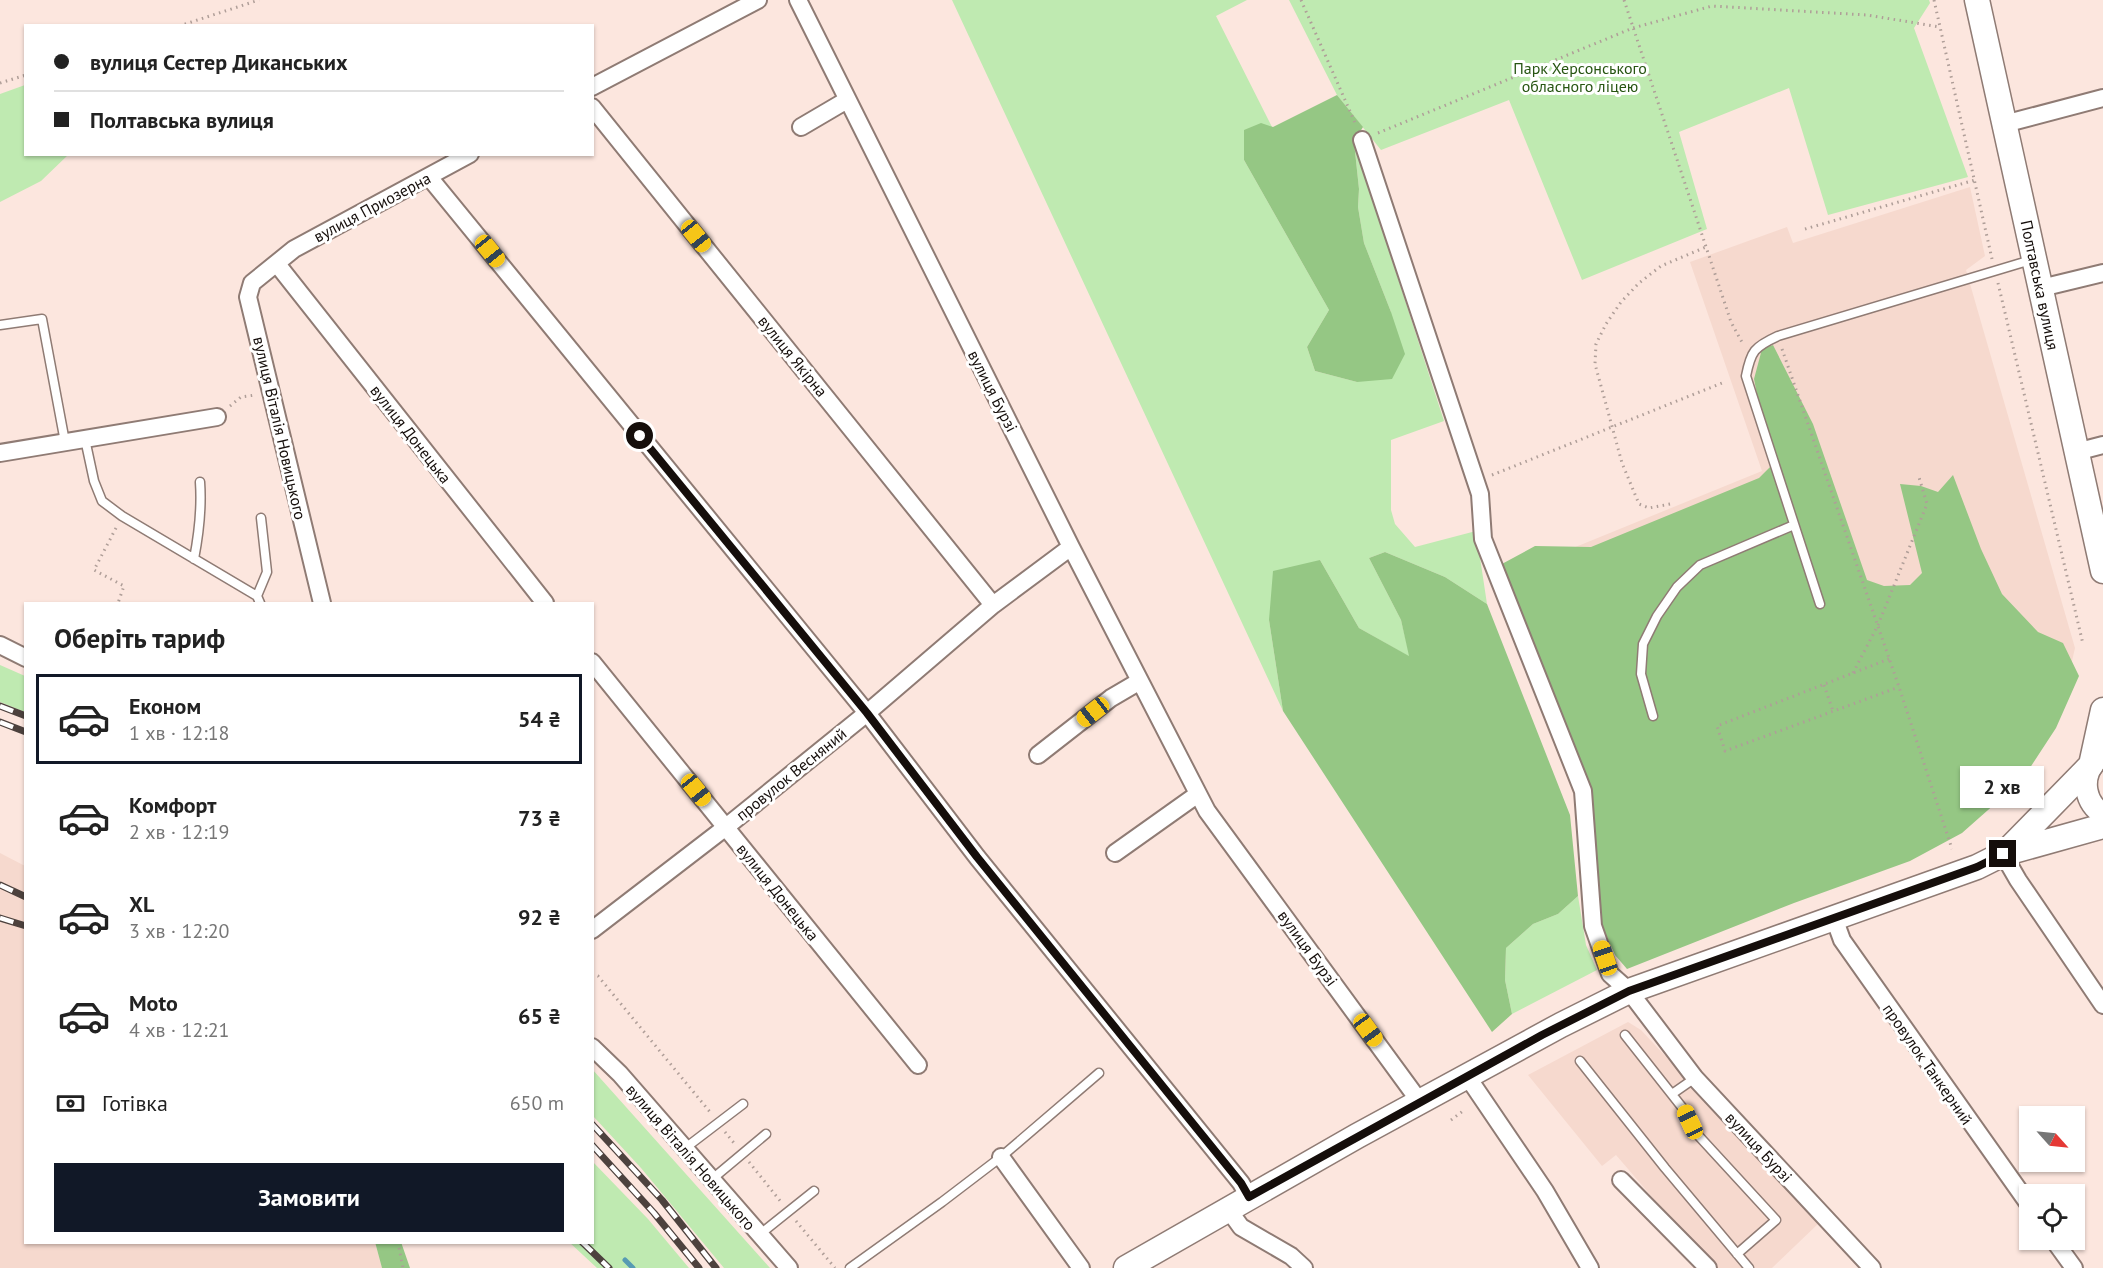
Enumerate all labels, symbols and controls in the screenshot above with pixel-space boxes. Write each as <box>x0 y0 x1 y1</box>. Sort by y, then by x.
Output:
text: вулиця Сестер Диканських <box>90 48 348 76</box>
park label: Парк Херсонського обласного ліцею <box>1513 58 1647 96</box>
text: Полтавська вулиця <box>90 106 274 134</box>
street label: вулиця Приозерна <box>310 168 434 246</box>
car <box>678 216 714 256</box>
street label: Полтавська вулиця <box>2016 218 2064 352</box>
car <box>472 231 508 271</box>
street label: вулиця Якірна <box>754 311 832 401</box>
street label: вулиця Віталія Новицького <box>249 335 311 521</box>
street label: вулиця Бурзі <box>964 347 1022 435</box>
street label: вулиця Донецька <box>366 381 456 487</box>
route start <box>626 422 653 449</box>
text: Оберіть тариф <box>54 621 225 655</box>
icon: car <box>57 692 111 746</box>
text: Економ <box>129 692 201 720</box>
car <box>1073 694 1113 730</box>
text: 54 ₴ <box>518 705 561 733</box>
text: 1 хв · 12:18 <box>129 720 230 746</box>
street label: провулок Весняний <box>732 723 850 825</box>
callout: 2 хв <box>1961 767 2045 809</box>
car <box>678 770 714 810</box>
text: 2 хв <box>1984 774 2021 800</box>
icon: car <box>57 791 111 845</box>
text: Комфорт <box>129 791 217 819</box>
text: 73 ₴ <box>518 804 561 832</box>
text: 2 хв · 12:19 <box>129 819 230 845</box>
street label: вулиця Донецька <box>733 839 823 945</box>
route end <box>1989 840 2016 867</box>
icon: car <box>57 890 111 944</box>
text: XL <box>129 890 154 918</box>
text: 92 ₴ <box>518 903 561 931</box>
street label: вулиця Бурзі <box>1274 906 1342 990</box>
text: 3 хв · 12:20 <box>129 918 230 944</box>
car <box>1591 938 1619 978</box>
icon: car <box>57 989 111 1043</box>
text: Moto <box>129 989 178 1017</box>
street label: провулок Танкерний <box>1879 1000 1977 1128</box>
text: 65 ₴ <box>518 1002 561 1030</box>
car <box>1350 1010 1386 1050</box>
text: 4 хв · 12:21 <box>129 1017 230 1043</box>
street label: вулиця Віталія Новицького <box>622 1080 760 1234</box>
icon: cash <box>54 1087 87 1120</box>
text: Готівка <box>102 1089 168 1117</box>
text: 650 m <box>510 1090 564 1116</box>
car <box>1674 1102 1706 1142</box>
north arrow <box>2019 1106 2085 1172</box>
map controls <box>2019 1106 2085 1250</box>
street label: вулиця Бурзі <box>1721 1108 1797 1186</box>
button: Замовити <box>54 1163 564 1232</box>
button: locate <box>2019 1184 2085 1250</box>

